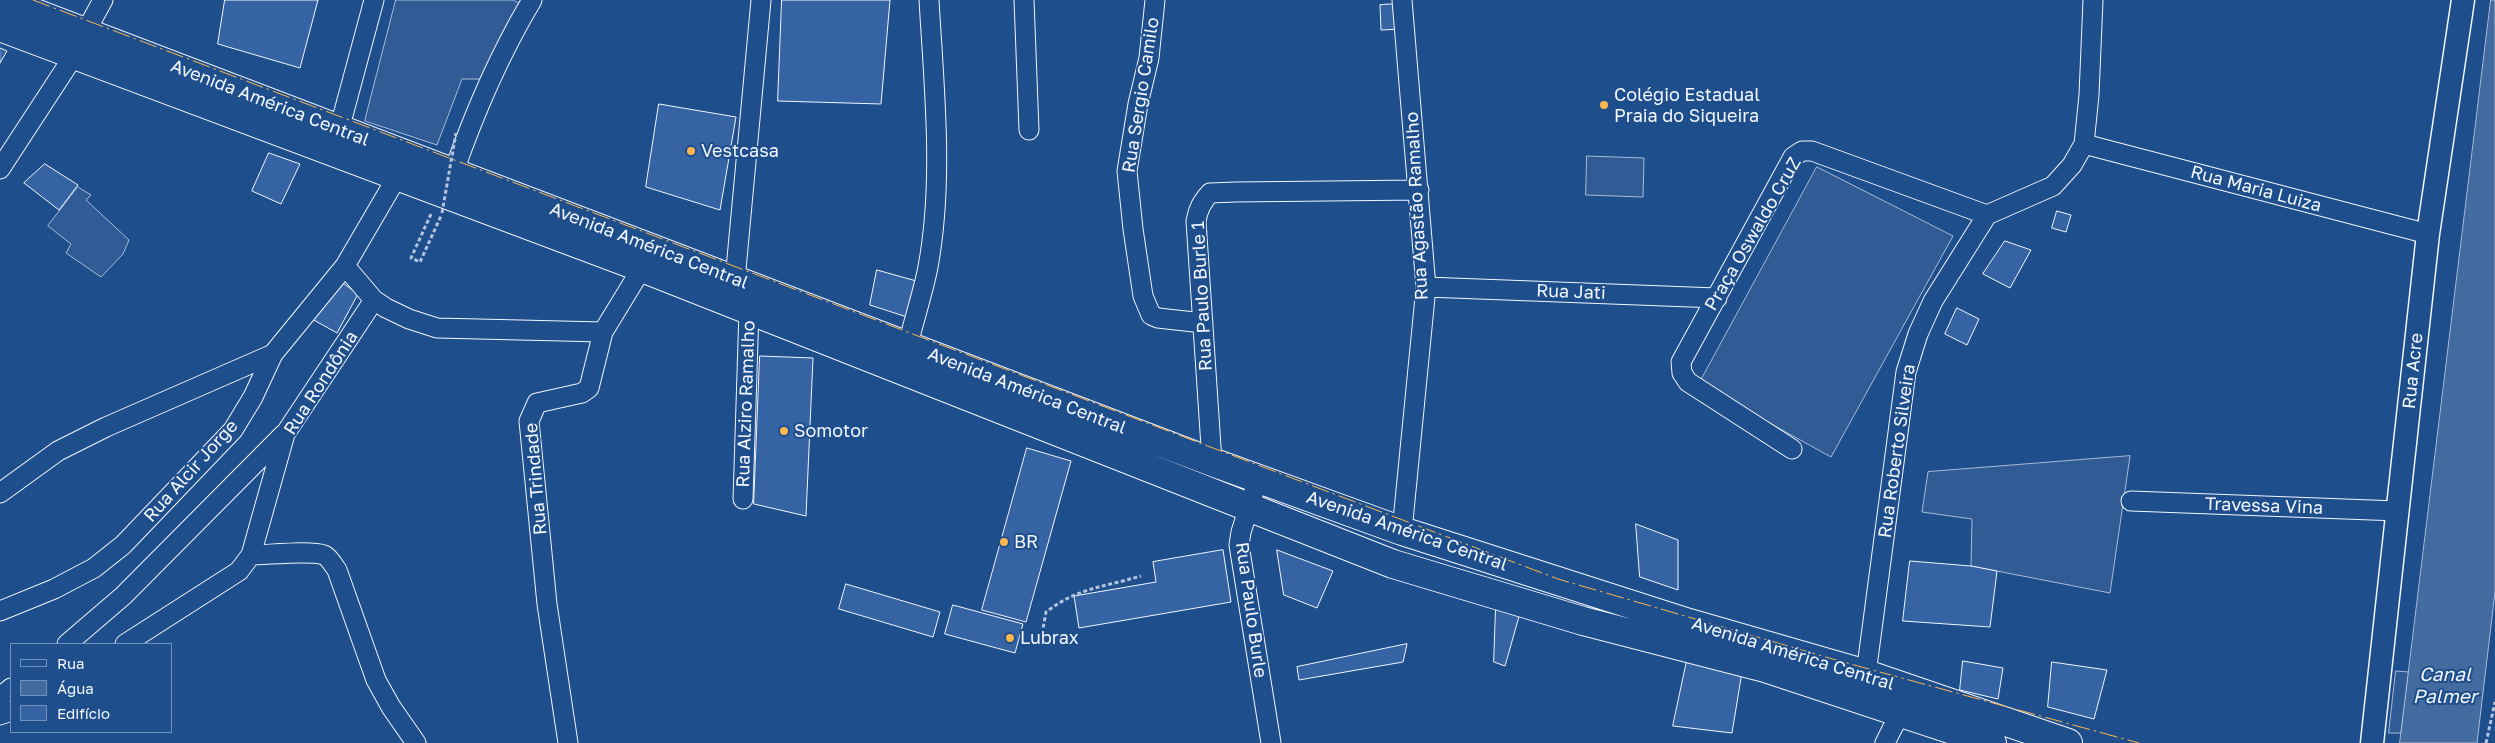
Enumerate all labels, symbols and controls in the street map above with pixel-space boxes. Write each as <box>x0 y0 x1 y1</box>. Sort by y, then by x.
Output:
street label: Rua Sergio Camilo <box>1118 16 1164 174</box>
street label: Avenida América Central <box>168 55 372 151</box>
place label: Colégio Estadual Praia do Siqueira <box>1614 84 1760 126</box>
marker: Colégio Estadual Praia do Siqueira <box>1598 99 1610 111</box>
street label: Rua Agastão Ramalho <box>1401 111 1433 301</box>
place label: Vestcasa <box>701 140 779 162</box>
marker: Vestcasa <box>685 145 697 157</box>
street label: Praça Oswaldo CruZ <box>1700 154 1806 314</box>
street label: Rua Maria Luiza <box>2188 161 2324 217</box>
street label: Avenida América Central <box>547 198 751 294</box>
street label: Rua Paulo Burle 1 <box>1187 220 1217 372</box>
street label: Rua Jati <box>1536 280 1606 304</box>
street label: Rua Alziro Ramalho <box>732 320 760 488</box>
street label: Rua Rondônia <box>279 327 363 439</box>
street label: Rua Acre <box>2398 332 2428 410</box>
street label: Avenida América Central <box>925 343 1129 439</box>
street label: Rua Roberto Silveira <box>1874 363 1920 539</box>
street label: Rua Alcir Jorge <box>139 415 243 527</box>
place label: Somotor <box>794 420 868 442</box>
street label: Rua Trindade <box>520 422 552 536</box>
marker: Somotor <box>778 425 790 437</box>
street label: Avenida América Central <box>1304 486 1510 576</box>
street label: Travessa Vina <box>2205 493 2323 519</box>
place label: BR <box>1014 531 1038 553</box>
marker: BR <box>998 536 1010 548</box>
street label: Rua Paulo Burle <box>1231 541 1271 679</box>
street label: Avenida América Central <box>1689 613 1897 695</box>
place label: Lubrax <box>1020 627 1079 649</box>
marker: Lubrax <box>1004 632 1016 644</box>
legend <box>10 643 172 733</box>
text: Rua <box>57 654 84 672</box>
water label: Canal Palmer <box>2413 664 2477 708</box>
text: Água <box>57 679 94 697</box>
text: Edifício <box>57 704 110 722</box>

